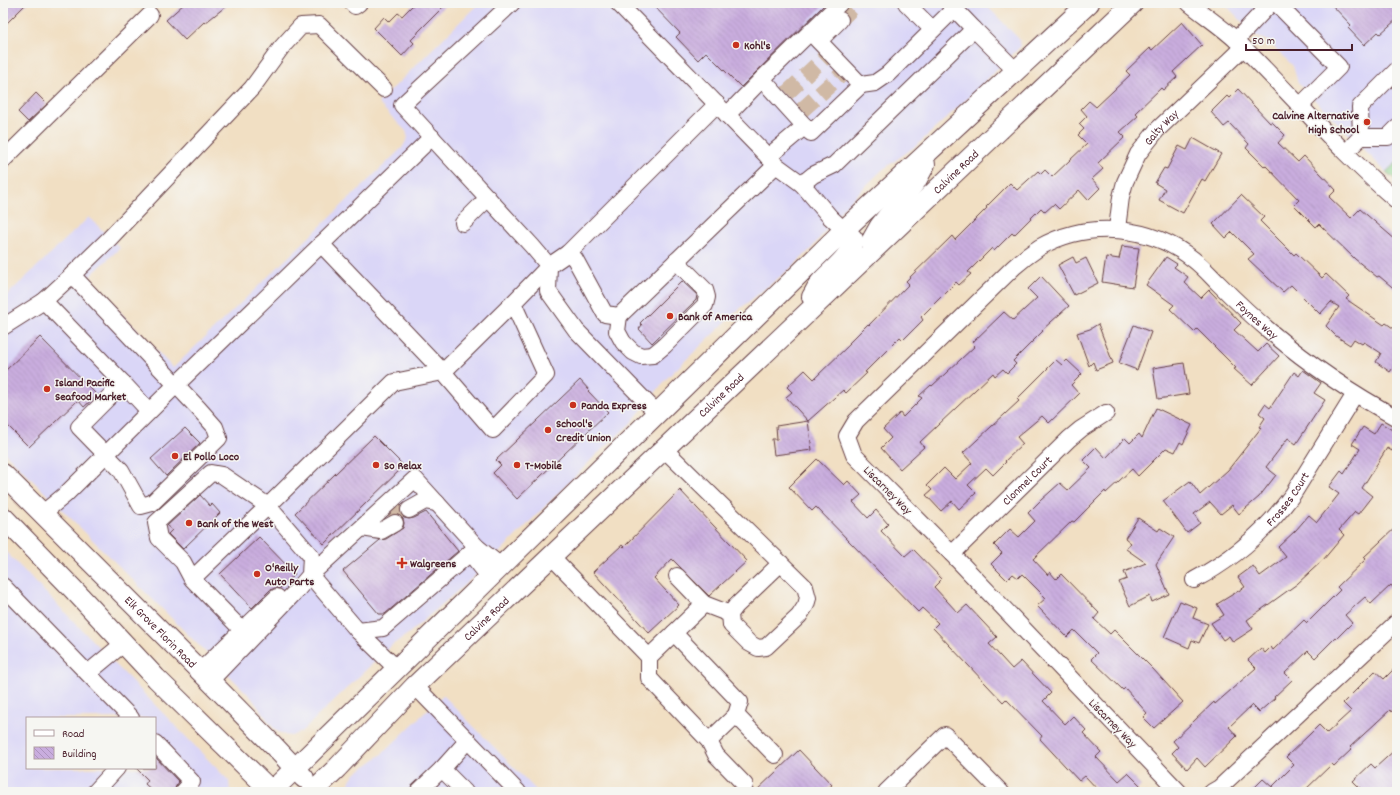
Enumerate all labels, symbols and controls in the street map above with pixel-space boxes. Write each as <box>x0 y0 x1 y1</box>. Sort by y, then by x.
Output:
scale bar <box>1246 26 1352 52</box>
text: 50 m <box>1252 33 1275 50</box>
place label: Kohl's <box>744 38 771 55</box>
marker: Kohl's <box>731 40 741 50</box>
street label: Galty Way <box>1141 106 1184 150</box>
place label: Calvine Alternative High School <box>1272 108 1360 139</box>
marker: Calvine Alternative High School <box>1362 117 1372 127</box>
street label: Calvine Road <box>930 147 983 199</box>
street label: Foynes Way <box>1231 297 1282 345</box>
place label: Bank of America <box>678 309 753 326</box>
marker: Bank of America <box>665 311 675 321</box>
street label: Calvine Road <box>695 370 749 422</box>
place label: Island Pacific Seafood Market <box>55 375 127 406</box>
marker: Island Pacific Seafood Market <box>42 384 52 394</box>
place label: Panda Express <box>581 398 647 415</box>
marker: Panda Express <box>568 400 578 410</box>
place label: School's Credit Union <box>556 416 612 447</box>
marker: School's Credit Union <box>543 425 553 435</box>
place label: El Pollo Loco <box>183 449 240 466</box>
marker: El Pollo Loco <box>170 451 180 461</box>
street label: Clonmel Court <box>999 453 1057 510</box>
place label: So Relax <box>384 458 422 475</box>
place label: T-Mobile <box>525 458 563 475</box>
marker: So Relax <box>371 460 381 470</box>
marker: T-Mobile <box>512 460 522 470</box>
street label: Liscarney Way <box>859 463 916 520</box>
street label: Frosses Court <box>1263 469 1315 531</box>
place label: Bank of the West <box>197 516 274 533</box>
marker: Bank of the West <box>184 518 194 528</box>
place label: Walgreens <box>410 556 456 573</box>
marker: Walgreens <box>397 558 407 568</box>
place label: O'Reilly Auto Parts <box>265 560 314 591</box>
marker: O'Reilly Auto Parts <box>252 569 262 579</box>
street label: Elk Grove Florin Road <box>120 593 200 673</box>
street label: Calvine Road <box>460 593 514 645</box>
street label: Liscarney Way <box>1084 696 1141 753</box>
legend <box>26 717 156 769</box>
text: Road <box>62 726 84 743</box>
text: Building <box>62 746 97 763</box>

